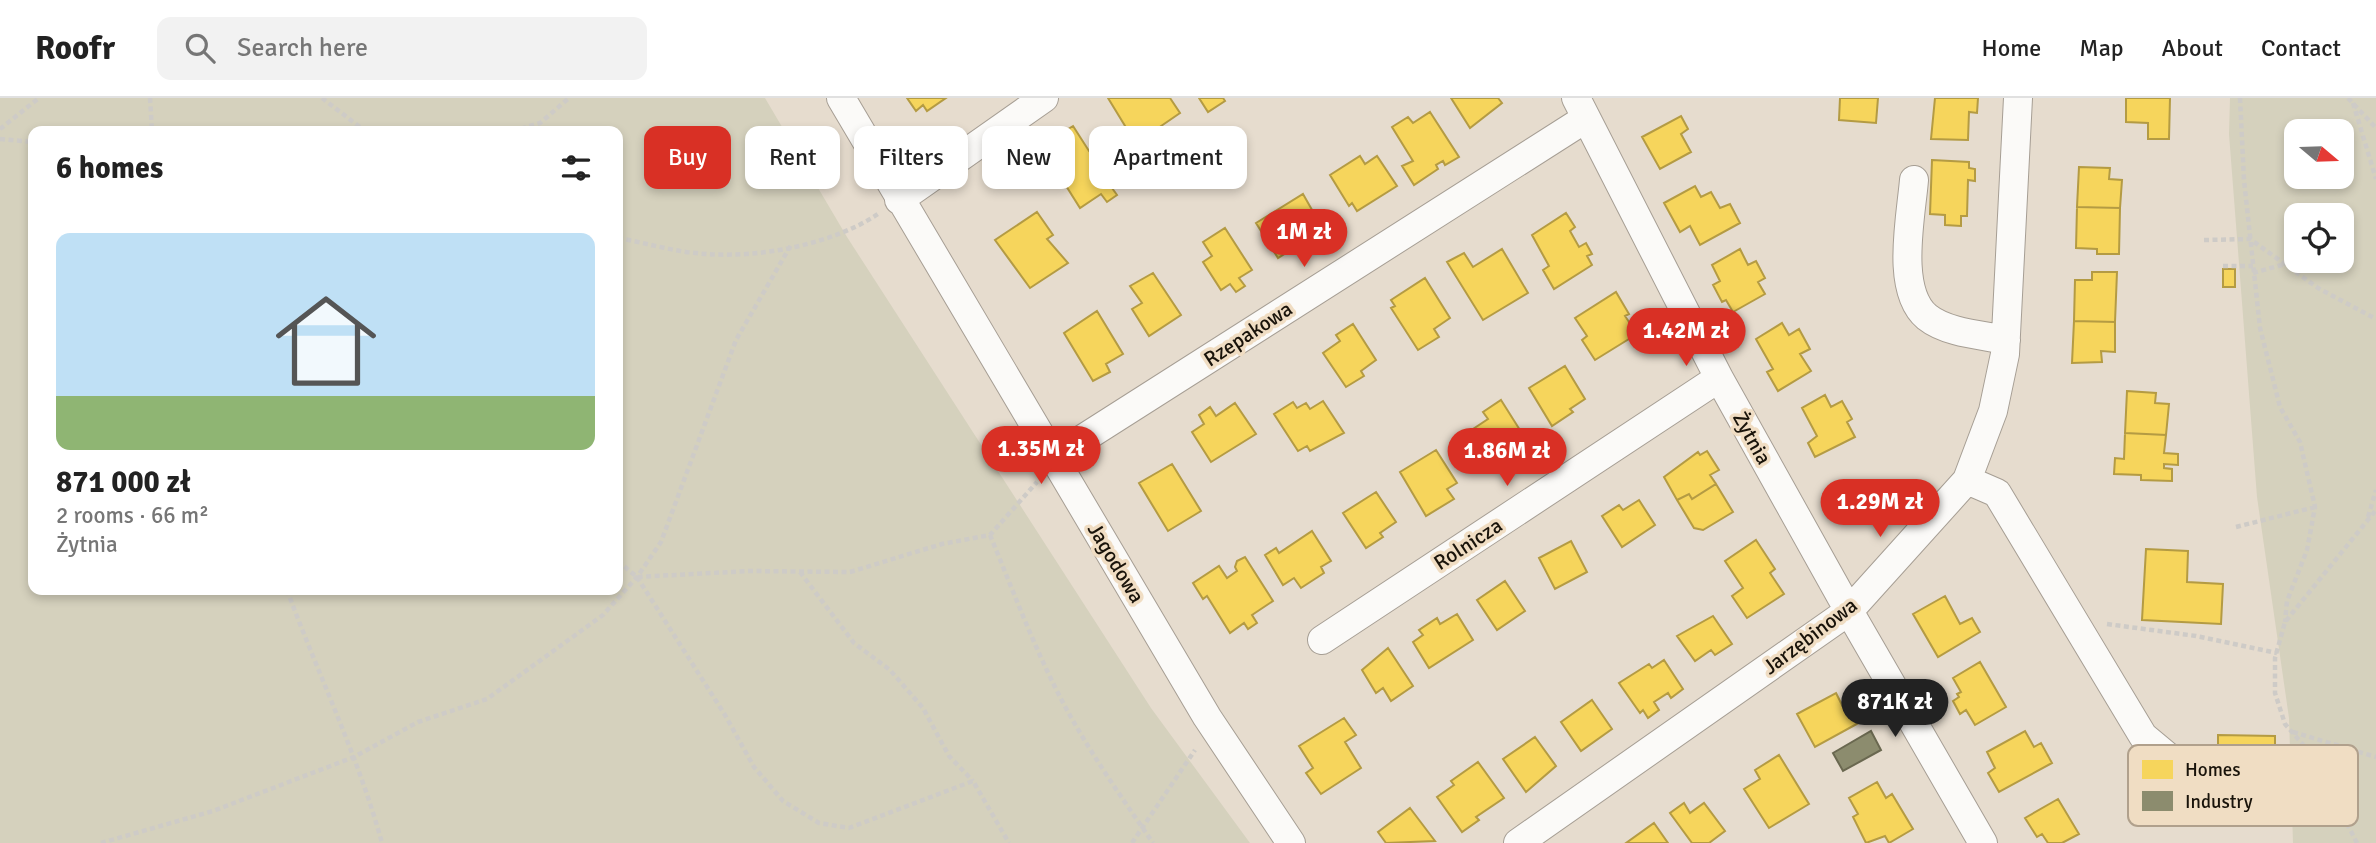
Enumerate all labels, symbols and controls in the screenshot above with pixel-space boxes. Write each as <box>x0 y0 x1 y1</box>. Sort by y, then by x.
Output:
search box <box>157 17 647 80</box>
text: Roofr <box>35 28 115 69</box>
icon: search <box>181 29 219 67</box>
text: Search here <box>237 32 368 64</box>
text: Home <box>1981 33 2041 63</box>
text: Map <box>2079 33 2124 63</box>
text: About <box>2162 33 2223 63</box>
text: Contact <box>2261 33 2341 63</box>
north arrow <box>2284 119 2354 189</box>
map controls <box>2284 119 2354 273</box>
chip: Buy <box>644 126 731 189</box>
chip: Rent <box>745 126 840 189</box>
chip: Filters <box>854 126 968 189</box>
chip: New <box>982 126 1075 189</box>
chip: Apartment <box>1089 126 1247 189</box>
icon: filters <box>557 149 595 187</box>
text: 6 homes <box>56 150 163 187</box>
button: locate <box>2284 203 2354 273</box>
pin: 1M zł <box>1255 209 1353 269</box>
text: 1M zł <box>1276 217 1332 246</box>
icon: home <box>263 278 389 404</box>
street label: Rzepakowa <box>1199 296 1297 372</box>
pin: 1.42M zł <box>1614 308 1758 368</box>
text: 1.42M zł <box>1643 316 1729 345</box>
street label: Żytnia <box>1727 407 1777 469</box>
pin: 1.35M zł <box>969 426 1113 486</box>
pin: 1.86M zł <box>1435 428 1579 488</box>
text: 1.35M zł <box>998 434 1084 463</box>
text: 1.86M zł <box>1464 436 1550 465</box>
text: 871 000 zł <box>56 464 191 501</box>
pin: 1.29M zł <box>1808 480 1952 539</box>
text: 1.29M zł <box>1837 487 1923 516</box>
text: 2 rooms · 66 m² <box>56 501 209 530</box>
street label: Rolnicza <box>1429 512 1507 576</box>
street label: Jagodowa <box>1082 518 1150 608</box>
text: Żytnia <box>56 530 118 559</box>
street label: Jarzębinowa <box>1758 592 1862 680</box>
pin: 871K zł <box>1830 680 1960 739</box>
text: 871K zł <box>1857 687 1933 716</box>
legend <box>2128 745 2358 826</box>
text: Homes <box>2185 758 2241 782</box>
text: Industry <box>2185 790 2253 814</box>

